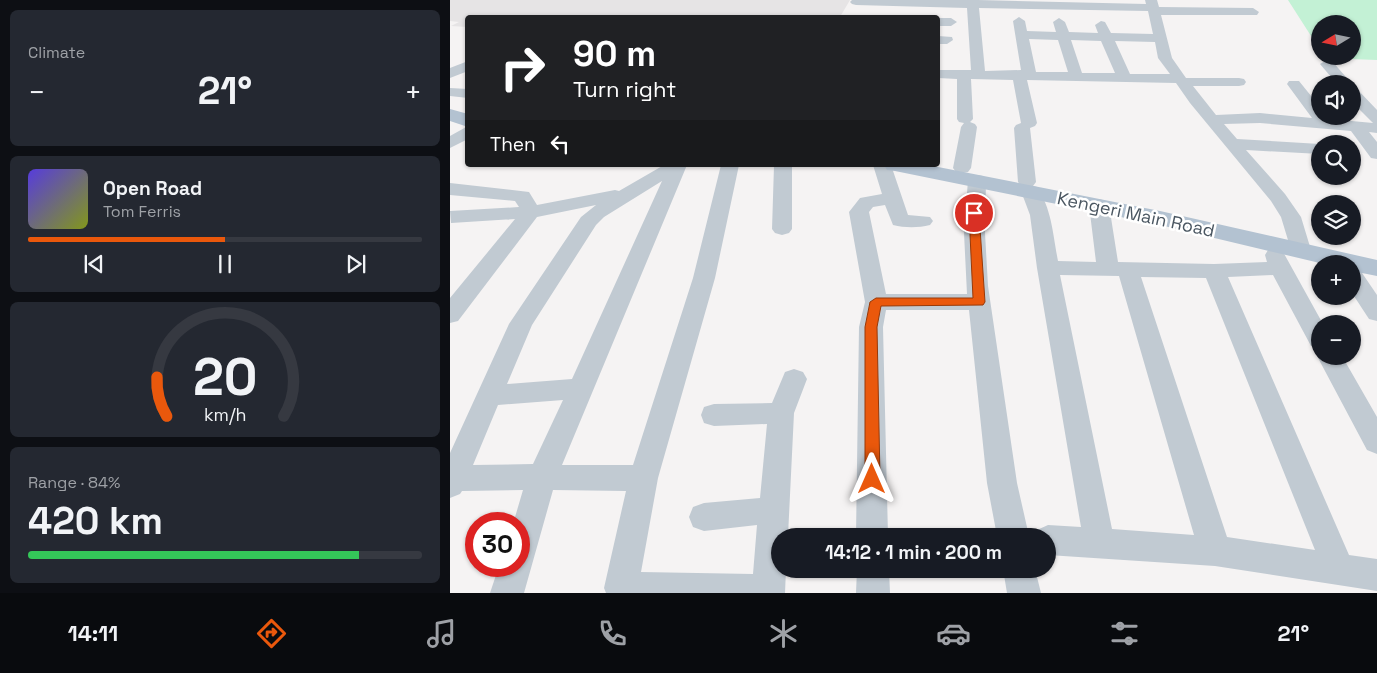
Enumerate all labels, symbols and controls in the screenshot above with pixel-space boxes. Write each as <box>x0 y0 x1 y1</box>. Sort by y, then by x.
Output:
north arrow <box>1311 15 1361 65</box>
map controls <box>1311 15 1361 365</box>
text: 90 m <box>573 32 656 76</box>
icon: right <box>490 35 555 100</box>
text: Climate <box>28 42 85 63</box>
text: 21° <box>198 67 252 115</box>
text: − <box>28 74 45 110</box>
text: + <box>405 74 422 110</box>
text: Turn right <box>573 75 676 103</box>
button: sound <box>1311 75 1361 125</box>
icon: left <box>546 130 574 158</box>
text: Then <box>490 132 536 157</box>
button: search <box>1311 135 1361 185</box>
text: Open Road <box>103 176 202 201</box>
street label: Kengeri Main Road <box>1055 186 1217 242</box>
pin <box>953 192 995 234</box>
button: layers <box>1311 195 1361 245</box>
icon: arrive <box>960 199 988 227</box>
text: Tom Ferris <box>103 201 181 222</box>
icon: previous <box>80 250 108 278</box>
icon: pause <box>211 250 239 278</box>
icon: next <box>342 250 370 278</box>
button: + <box>1311 255 1361 305</box>
button: − <box>1311 315 1361 365</box>
text: 20 <box>193 344 257 410</box>
text: km/h <box>204 403 246 426</box>
position arrow <box>845 452 897 504</box>
text: Range · 84% <box>28 472 120 493</box>
text: 420 km <box>28 497 163 545</box>
speed limit sign: 30 <box>465 512 530 577</box>
text: 14:12 · 1 min · 200 m <box>825 540 1002 565</box>
icon: directions <box>254 616 289 651</box>
icon: music <box>424 616 459 651</box>
icon: phone <box>595 616 630 651</box>
icon: climate <box>766 616 801 651</box>
icon: car <box>936 616 971 651</box>
icon: filters <box>1107 616 1142 651</box>
text: 14:11 <box>68 619 118 647</box>
text: 21° <box>1277 619 1309 647</box>

